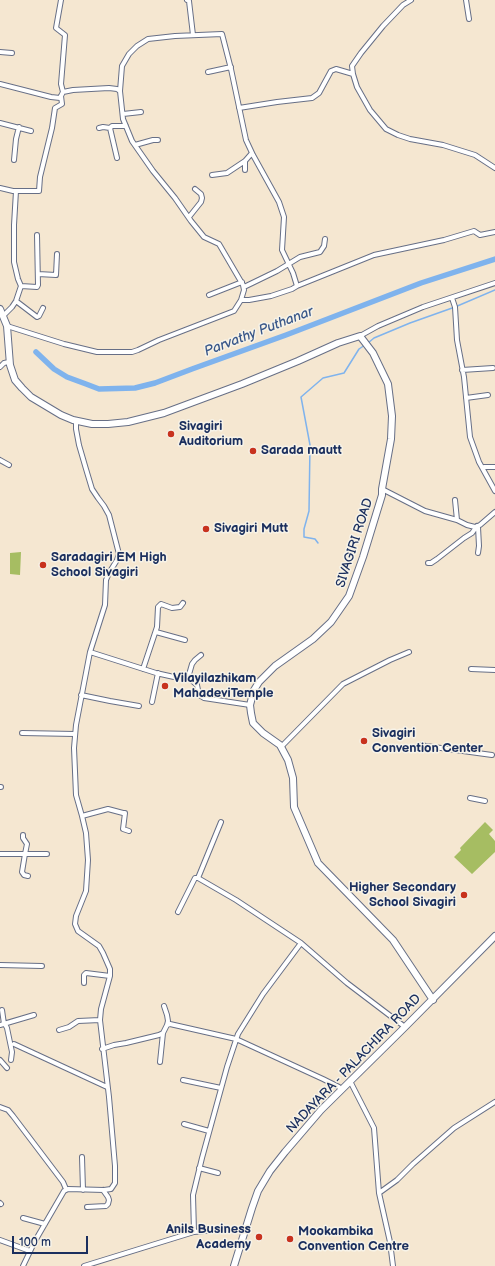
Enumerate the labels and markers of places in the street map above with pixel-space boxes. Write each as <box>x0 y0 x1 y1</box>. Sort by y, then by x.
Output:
place label: Sivagiri Auditorium <box>179 419 243 450</box>
marker: Sivagiri Auditorium <box>166 429 176 439</box>
place label: Sarada mautt <box>261 443 342 459</box>
marker: Sarada mautt <box>248 446 258 456</box>
place label: Sivagiri Mutt <box>214 521 288 537</box>
marker: Sivagiri Mutt <box>201 524 211 534</box>
place label: Saradagiri EM High School Sivagiri <box>51 550 167 581</box>
marker: Saradagiri EM High School Sivagiri <box>38 560 48 570</box>
place label: Vilayilazhikam MahadeviTemple <box>173 671 273 702</box>
marker: Vilayilazhikam MahadeviTemple <box>160 681 170 691</box>
place label: Sivagiri Convention Center <box>372 726 483 757</box>
marker: Sivagiri Convention Center <box>359 736 369 746</box>
place label: Higher Secondary School Sivagiri <box>349 880 456 911</box>
marker: Higher Secondary School Sivagiri <box>459 890 469 900</box>
place label: Anils Business Academy <box>166 1222 251 1253</box>
place label: Mookambika Convention Centre <box>298 1224 409 1255</box>
marker: Anils Business Academy <box>254 1232 264 1242</box>
marker: Mookambika Convention Centre <box>285 1234 295 1244</box>

